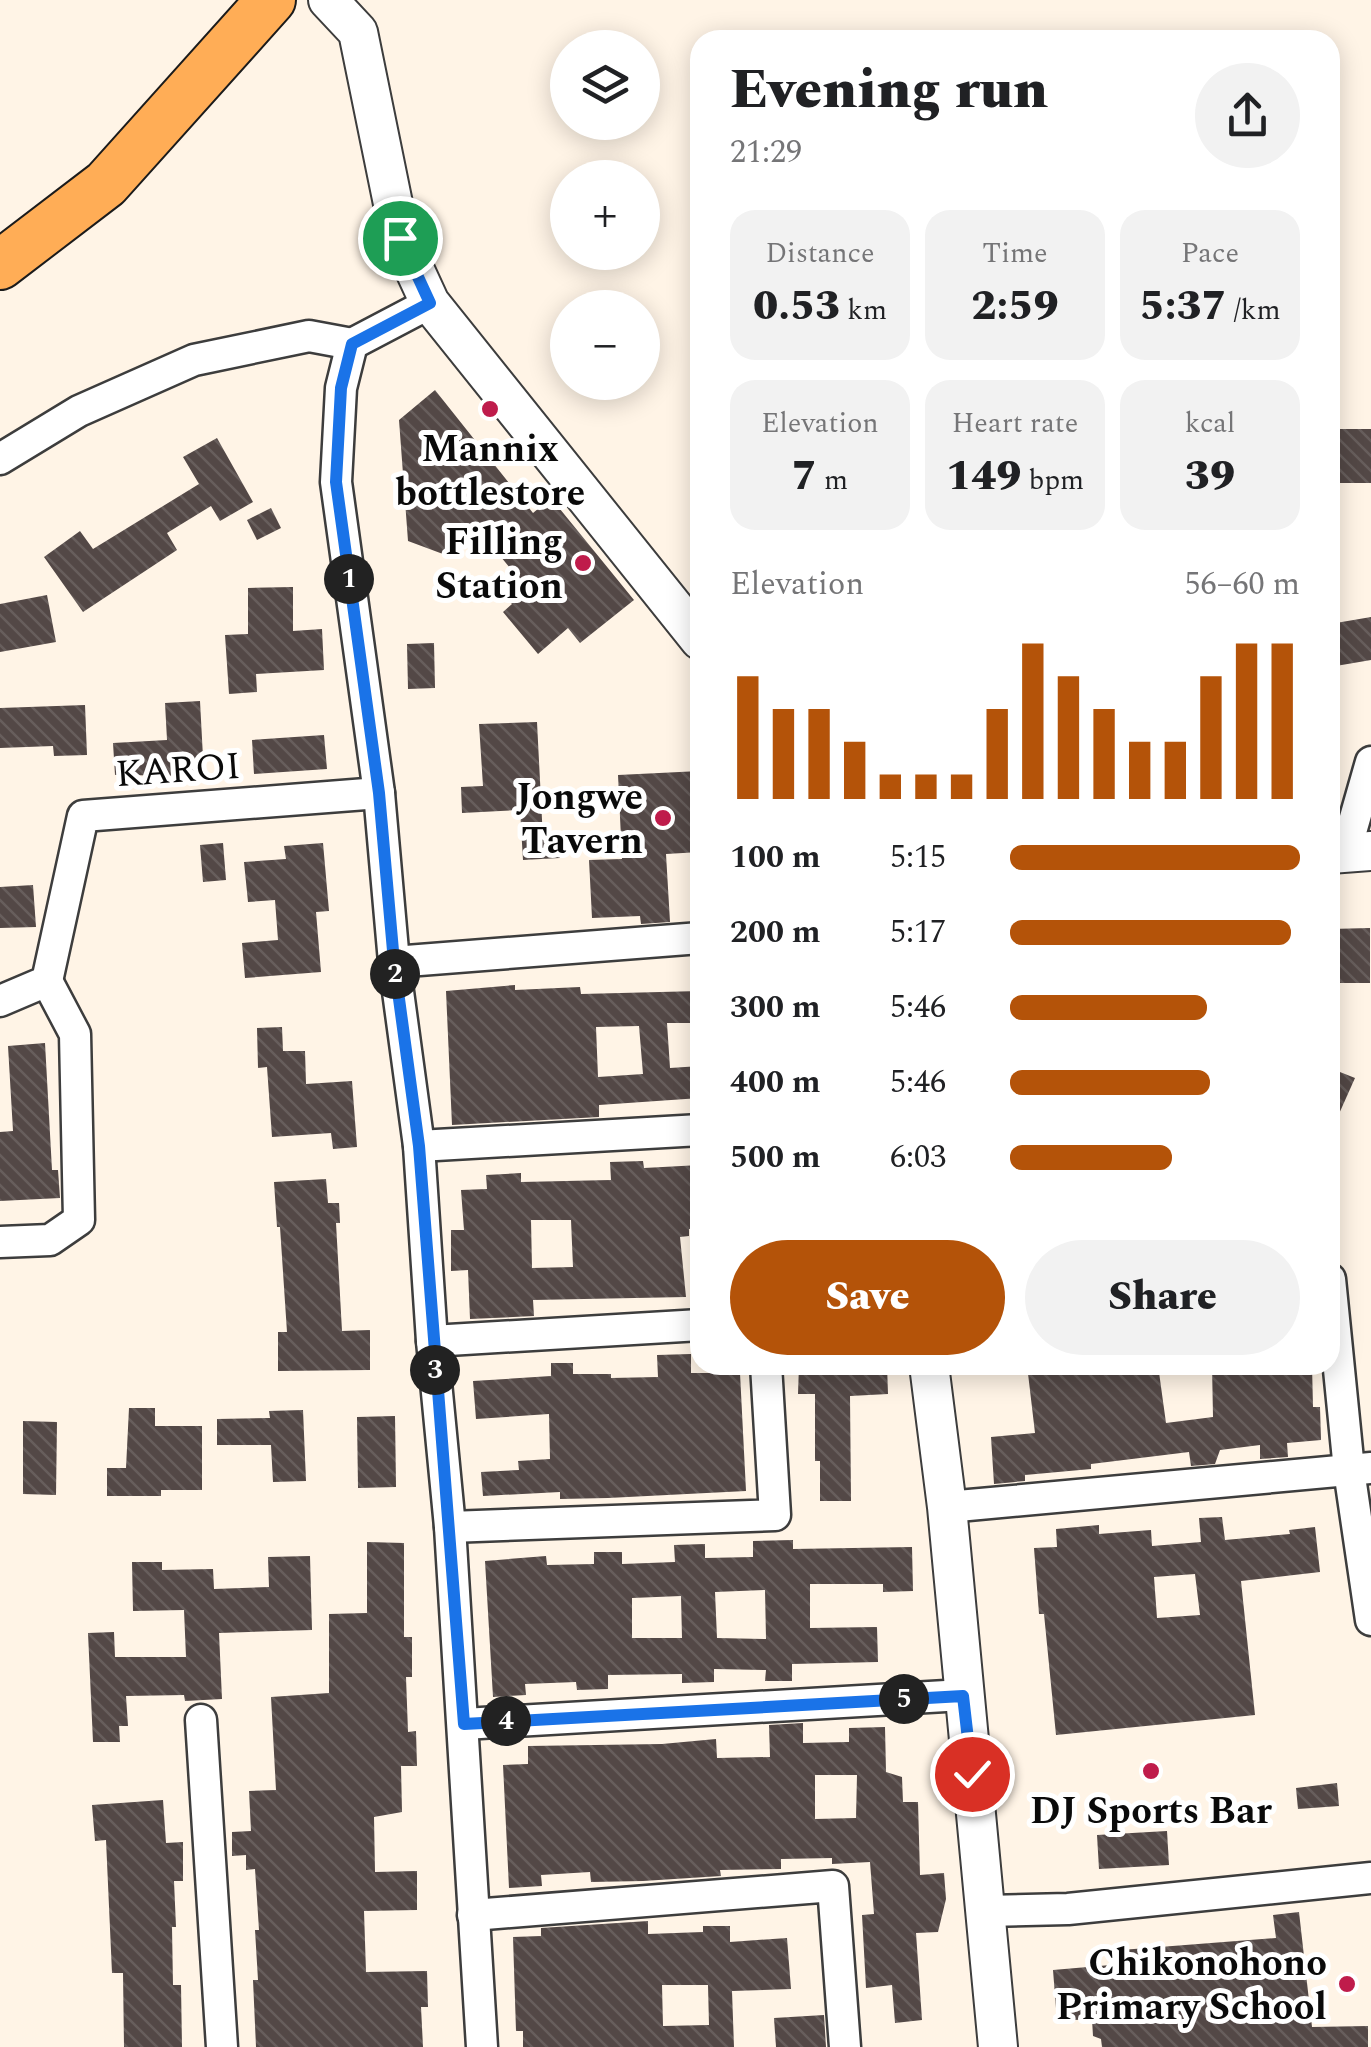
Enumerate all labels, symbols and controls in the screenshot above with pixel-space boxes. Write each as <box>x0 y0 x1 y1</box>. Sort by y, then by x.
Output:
map controls <box>550 30 660 400</box>
button: layers <box>550 30 660 140</box>
text: Evening run <box>730 49 1048 132</box>
button: share <box>1195 63 1300 168</box>
text: 21:29 <box>730 128 802 177</box>
button: + <box>550 160 660 270</box>
pin <box>358 196 443 281</box>
icon: arrive <box>373 211 428 266</box>
text: Distance <box>765 232 875 275</box>
text: Time <box>982 232 1048 275</box>
text: Pace <box>1181 232 1239 275</box>
text: 0.53 <box>753 275 840 338</box>
text: 2:59 <box>971 275 1059 338</box>
text: 5:37 <box>1139 275 1227 338</box>
text: km <box>840 289 887 332</box>
text: /km <box>1227 289 1281 332</box>
button: − <box>550 290 660 400</box>
marker: Mannix bottlestore <box>479 398 501 420</box>
text: Elevation <box>761 402 879 445</box>
text: Heart rate <box>952 402 1078 445</box>
text: kcal <box>1185 402 1235 445</box>
place label: Mannix bottlestore <box>395 421 585 523</box>
text: 7 <box>792 445 817 508</box>
text: 149 <box>946 445 1021 508</box>
text: 39 <box>1185 445 1235 508</box>
text: m <box>817 459 848 502</box>
text: bpm <box>1021 459 1084 502</box>
place label: Filling Station <box>435 514 563 616</box>
marker: Filling Station <box>572 552 594 574</box>
pin: 1 <box>324 554 374 604</box>
text: 1 <box>341 557 357 600</box>
text: Elevation <box>730 560 864 609</box>
text: 56–60 m <box>1184 560 1300 609</box>
street label: KAROI <box>114 738 243 804</box>
place label: Jongwe Tavern <box>516 769 643 871</box>
marker: Jongwe Tavern <box>652 807 674 829</box>
text: 100 m <box>730 833 821 882</box>
text: 5:15 <box>890 833 946 882</box>
text: 200 m <box>730 908 821 957</box>
text: 5:17 <box>890 908 946 957</box>
pin: 2 <box>370 949 420 999</box>
text: 2 <box>387 952 403 995</box>
text: 300 m <box>730 983 821 1032</box>
text: 5:46 <box>890 983 946 1032</box>
text: 400 m <box>730 1058 821 1107</box>
text: 5:46 <box>890 1058 946 1107</box>
text: 500 m <box>730 1133 821 1182</box>
text: 6:03 <box>890 1133 946 1182</box>
button: Save <box>730 1240 1005 1355</box>
button: Share <box>1025 1240 1300 1355</box>
pin: 3 <box>410 1345 460 1395</box>
text: 3 <box>427 1348 443 1391</box>
pin: 5 <box>879 1674 929 1724</box>
text: 5 <box>896 1677 912 1720</box>
pin: 4 <box>481 1696 531 1746</box>
text: 4 <box>498 1699 514 1742</box>
pin <box>930 1732 1015 1817</box>
icon: check <box>945 1747 1000 1802</box>
marker: DJ Sports Bar <box>1140 1760 1162 1782</box>
place label: DJ Sports Bar <box>1030 1783 1273 1841</box>
place label: Chikonohono Primary School <box>1056 1935 1327 2037</box>
marker: Chikonohono Primary School <box>1336 1973 1358 1995</box>

